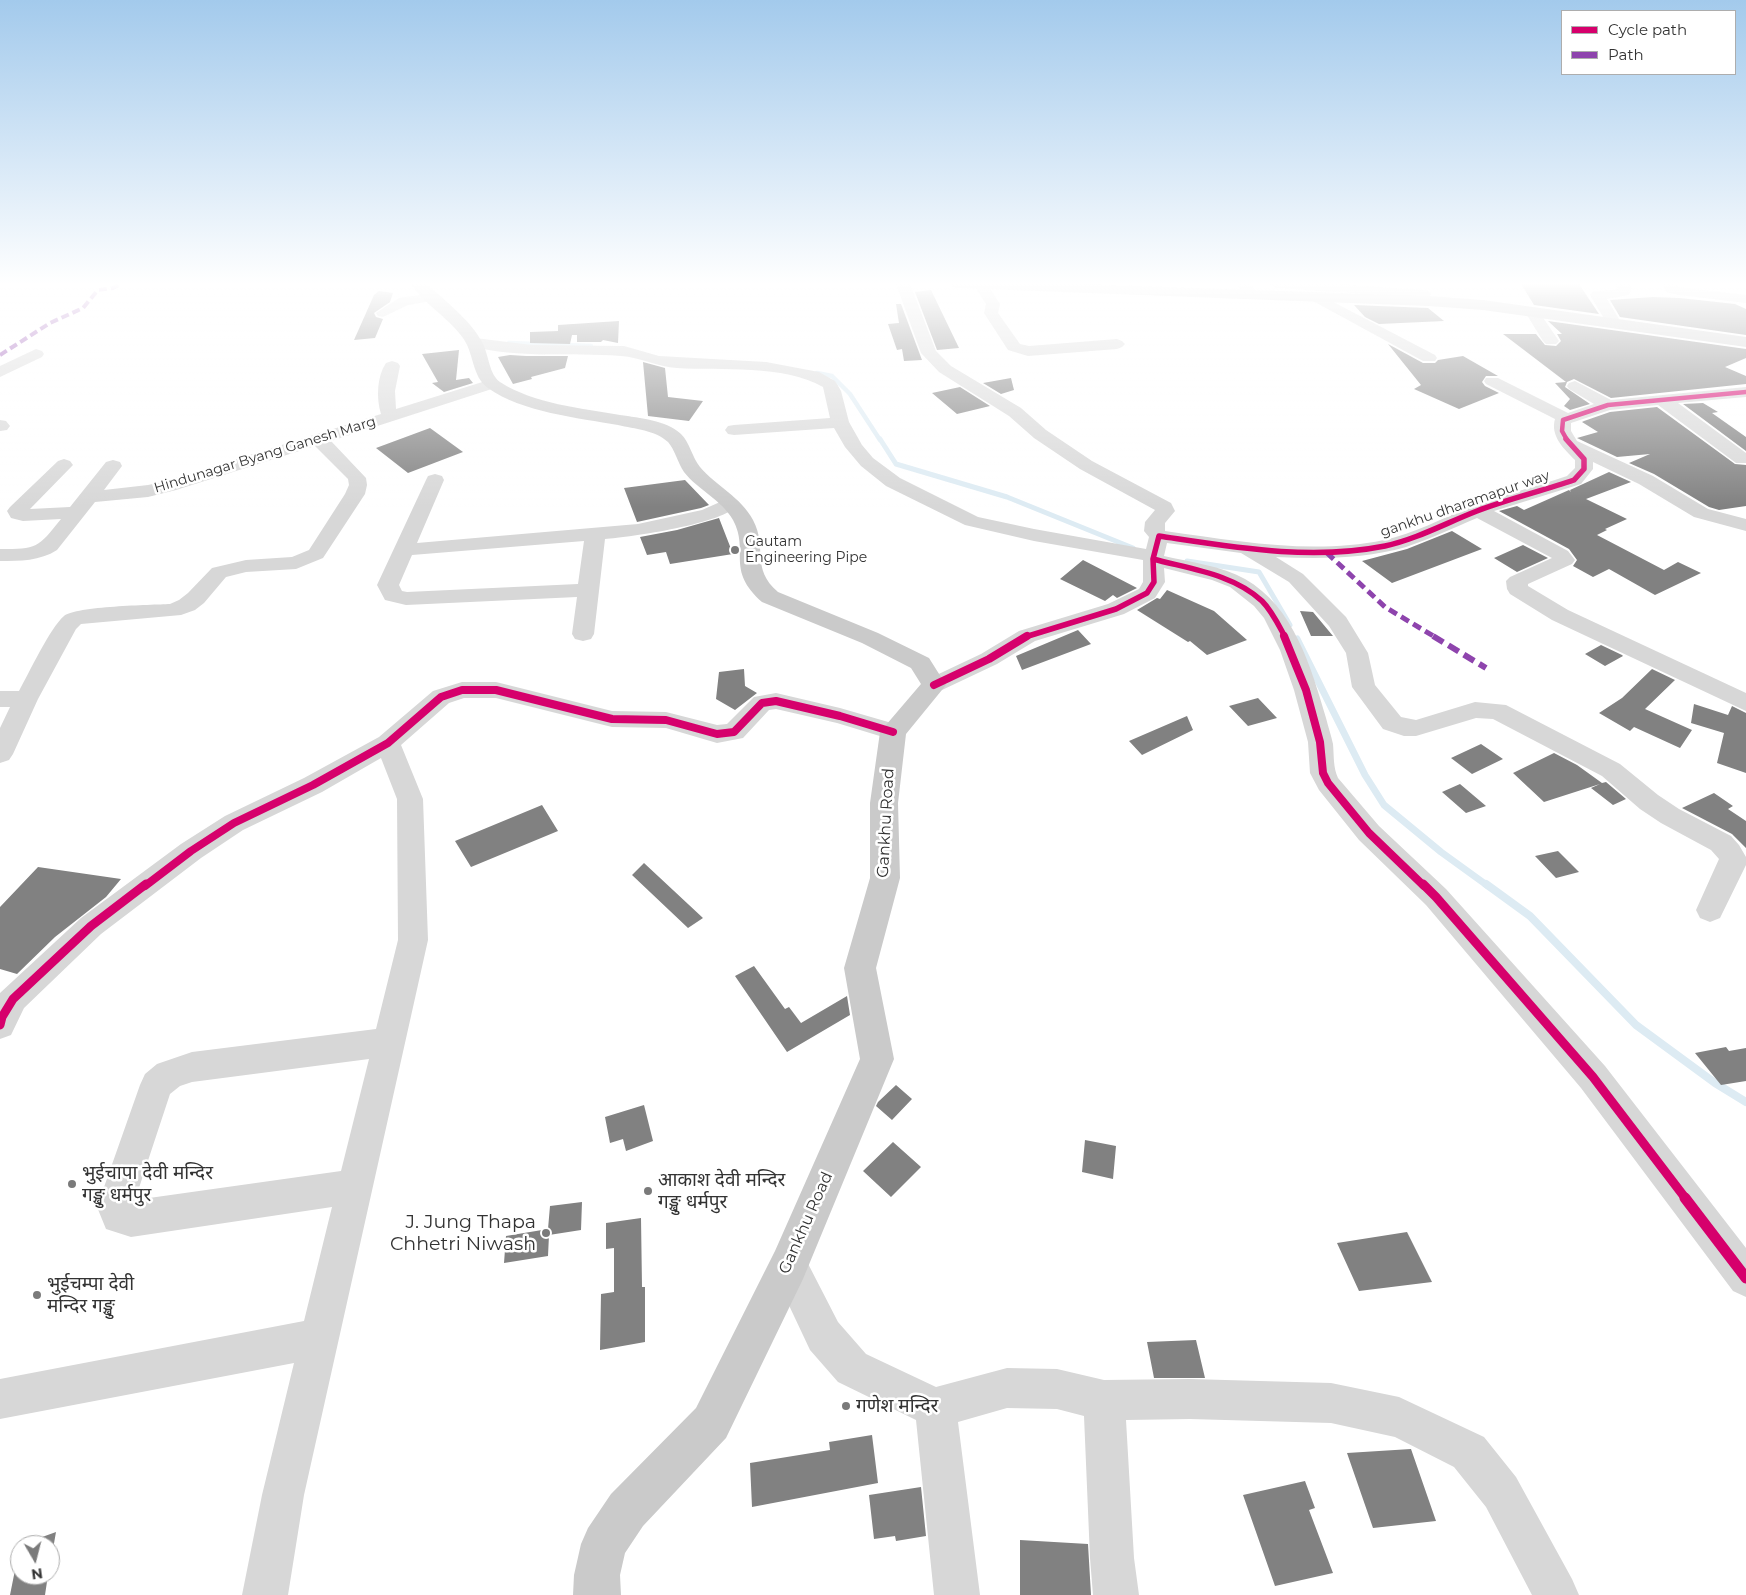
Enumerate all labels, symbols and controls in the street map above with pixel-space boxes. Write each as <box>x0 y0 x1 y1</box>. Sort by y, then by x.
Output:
legend <box>1561 10 1736 75</box>
text: Cycle path <box>1608 20 1687 39</box>
text: Path <box>1608 45 1644 64</box>
street label: Hindunagar Byang Ganesh Marg <box>152 413 378 497</box>
street label: gankhu dharamapur way <box>1378 467 1552 541</box>
place label: Gautam Engineering Pipe <box>745 534 867 566</box>
marker: Gautam Engineering Pipe <box>729 544 741 556</box>
street label: Gankhu Road <box>874 768 898 878</box>
place label: भुईचापा देवी मन्दिर गङ्खु धर्मपुर <box>82 1162 213 1206</box>
place label: आकाश देवी मन्दिर गङ्खु धर्मपुर <box>658 1169 785 1213</box>
street label: Gankhu Road <box>775 1169 837 1277</box>
marker: भुईचापा देवी मन्दिर गङ्खु धर्मपुर <box>66 1178 78 1190</box>
marker: आकाश देवी मन्दिर गङ्खु धर्मपुर <box>642 1185 654 1197</box>
place label: J. Jung Thapa Chhetri Niwash <box>390 1211 536 1255</box>
marker: J. Jung Thapa Chhetri Niwash <box>540 1227 552 1239</box>
place label: भुईचम्पा देवी मन्दिर गङ्खु <box>47 1273 134 1317</box>
marker: भुईचम्पा देवी मन्दिर गङ्खु <box>31 1289 43 1301</box>
place label: गणेश मन्दिर <box>856 1395 938 1417</box>
marker: गणेश मन्दिर <box>840 1400 852 1412</box>
north arrow <box>10 1535 60 1585</box>
text: N <box>30 1564 44 1584</box>

